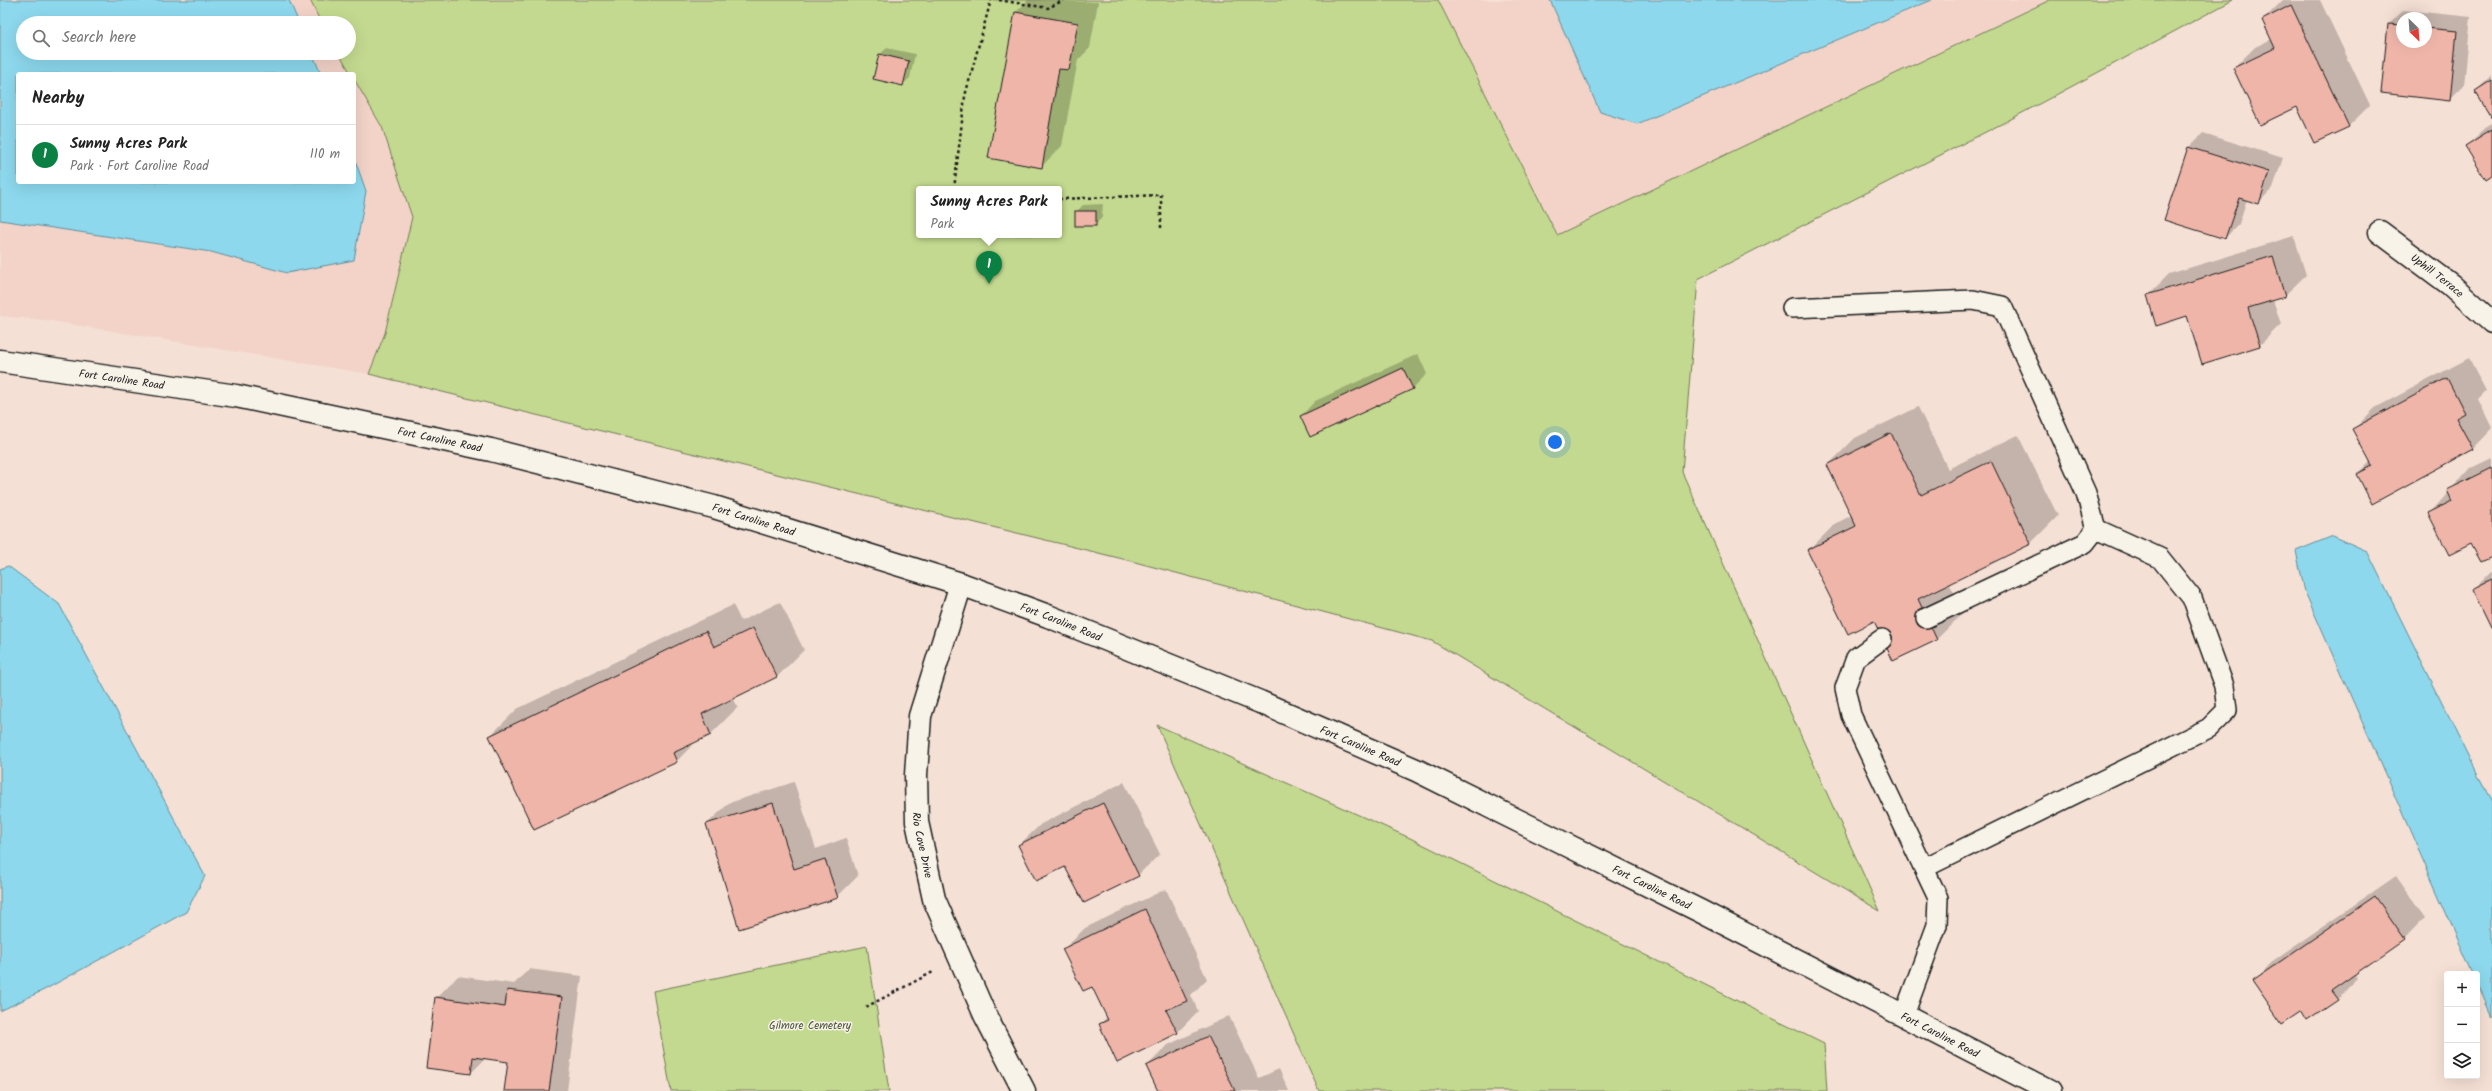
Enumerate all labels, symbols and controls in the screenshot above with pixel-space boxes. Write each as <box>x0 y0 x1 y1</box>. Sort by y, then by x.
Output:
north arrow <box>2396 12 2432 48</box>
search box <box>16 16 356 60</box>
text: Search here <box>62 26 136 50</box>
icon: search <box>30 27 52 49</box>
text: Nearby <box>32 85 84 112</box>
text: Sunny Acres Park <box>70 132 187 156</box>
text: 1 <box>43 144 47 165</box>
text: 110 m <box>310 144 340 165</box>
text: Park · Fort Caroline Road <box>70 156 209 177</box>
popup <box>916 186 1062 238</box>
text: Sunny Acres Park <box>931 190 1047 214</box>
text: Park <box>931 214 954 235</box>
street label: Uphill Terrace <box>2406 250 2468 303</box>
pin: 1 <box>976 251 1002 284</box>
street label: Fort Caroline Road <box>78 365 166 395</box>
street label: Fort Caroline Road <box>396 422 484 458</box>
your location <box>1545 432 1565 452</box>
street label: Fort Caroline Road <box>710 499 798 542</box>
street label: Fort Caroline Road <box>1017 599 1105 647</box>
street label: Fort Caroline Road <box>1317 721 1403 772</box>
street label: Rio Cove Drive <box>907 812 937 880</box>
street label: Fort Caroline Road <box>1609 861 1694 915</box>
map controls <box>2444 971 2480 1079</box>
button: + <box>2444 971 2480 1007</box>
button: − <box>2444 1007 2480 1043</box>
street label: Fort Caroline Road <box>1897 1008 1983 1063</box>
park label: Gilmore Cemetery <box>769 1017 852 1035</box>
button: layers <box>2444 1043 2480 1079</box>

